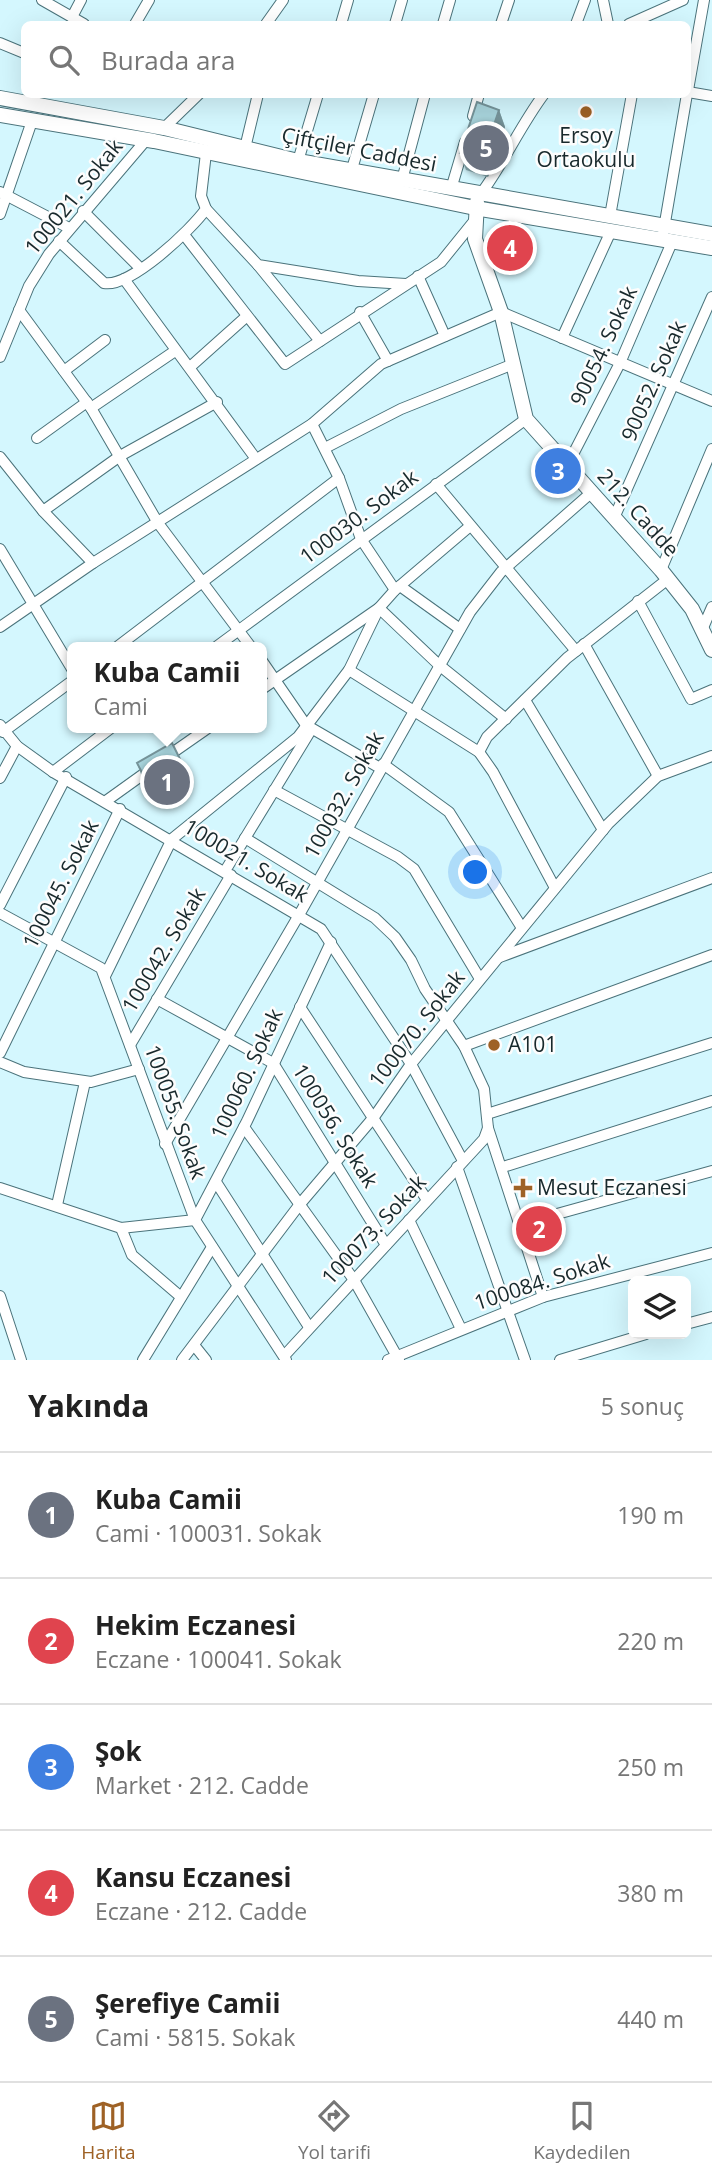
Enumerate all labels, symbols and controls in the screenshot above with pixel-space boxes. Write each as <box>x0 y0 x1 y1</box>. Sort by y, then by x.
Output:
search box <box>21 21 691 98</box>
icon: search <box>45 41 83 79</box>
text: Burada ara <box>101 42 235 78</box>
marker: Ersoy Ortaokulu <box>578 104 594 120</box>
street label: Çiftçiler Caddesi <box>279 120 439 178</box>
place label: Ersoy Ortaokulu <box>537 121 635 173</box>
pin: 5 <box>463 122 509 174</box>
street label: 100021. Sokak <box>18 133 128 260</box>
pin: 4 <box>487 222 533 274</box>
street label: 90054. Sokak <box>563 281 643 410</box>
street label: 90052. Sokak <box>614 316 692 445</box>
pin: 3 <box>535 445 581 497</box>
street label: 212. Cadde <box>592 462 686 562</box>
street label: 100030. Sokak <box>294 463 423 570</box>
popup <box>67 642 267 733</box>
text: Kuba Camii <box>94 654 240 690</box>
text: Cami <box>94 690 148 722</box>
street label: 100032. Sokak <box>297 726 390 863</box>
pin: 1 <box>144 756 190 808</box>
street label: 100021. Sokak <box>179 812 314 908</box>
street label: 100045. Sokak <box>16 814 105 953</box>
your location <box>458 855 492 889</box>
street label: 100042. Sokak <box>115 882 211 1017</box>
street label: 100070. Sokak <box>362 964 471 1093</box>
street label: 100060. Sokak <box>204 1004 289 1143</box>
place label: A101 <box>508 1030 557 1058</box>
marker: A101 <box>486 1037 502 1053</box>
street label: 100055. Sokak <box>139 1041 213 1183</box>
street label: 100056. Sokak <box>287 1058 385 1193</box>
street label: 100073. Sokak <box>315 1168 432 1290</box>
place label: Mesut Eczanesi <box>537 1173 687 1201</box>
marker: Mesut Eczanesi <box>515 1180 531 1196</box>
pin: 2 <box>516 1203 562 1255</box>
street label: 100084. Sokak <box>470 1246 613 1316</box>
map controls <box>628 1276 691 1339</box>
button: layers <box>628 1276 691 1339</box>
text: Yakında <box>28 1385 149 1426</box>
text: 5 sonuç <box>601 1390 684 1422</box>
text: Kuba Camii <box>95 1481 242 1517</box>
text: 1 <box>44 1499 58 1531</box>
text: 190 m <box>617 1499 684 1531</box>
text: Cami · 100031. Sokak <box>95 1517 322 1549</box>
text: Hekim Eczanesi <box>95 1607 296 1643</box>
text: 2 <box>44 1625 58 1657</box>
text: 220 m <box>617 1625 684 1657</box>
text: Eczane · 100041. Sokak <box>95 1643 342 1675</box>
text: Şok <box>95 1733 142 1769</box>
text: 3 <box>44 1751 58 1783</box>
text: 250 m <box>617 1751 684 1783</box>
text: Market · 212. Cadde <box>95 1769 309 1801</box>
text: Kansu Eczanesi <box>95 1859 291 1895</box>
text: 4 <box>44 1877 58 1909</box>
text: 380 m <box>617 1877 684 1909</box>
text: Eczane · 212. Cadde <box>95 1895 307 1927</box>
text: Şerefiye Camii <box>95 1985 280 2021</box>
text: 5 <box>44 2003 58 2035</box>
text: 440 m <box>617 2003 684 2035</box>
text: Cami · 5815. Sokak <box>95 2021 295 2053</box>
tab: Harita <box>81 2097 136 2165</box>
tab: Yol tarifi <box>298 2097 371 2165</box>
tab: Kaydedilen <box>533 2097 631 2165</box>

